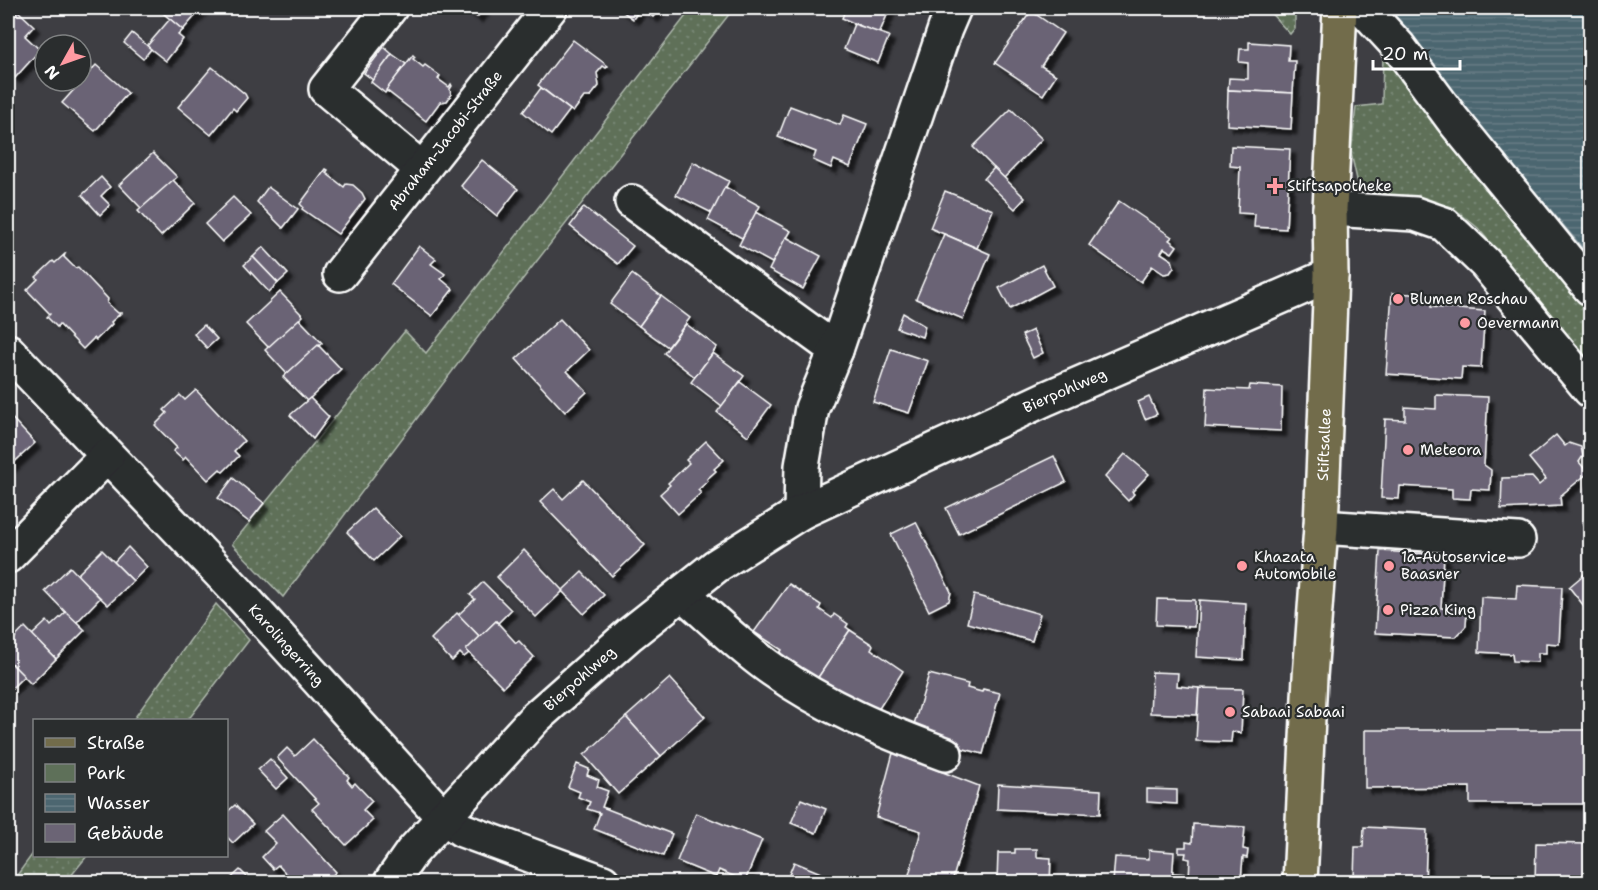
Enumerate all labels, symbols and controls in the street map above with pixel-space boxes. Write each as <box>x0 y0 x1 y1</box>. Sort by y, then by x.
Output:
north arrow <box>33 33 93 93</box>
scale bar <box>1373 33 1460 71</box>
text: 20 m <box>1382 42 1428 66</box>
text: N <box>40 61 64 84</box>
street label: Abraham-Jacobi-Straße <box>384 66 507 215</box>
place label: Stiftsapotheke <box>1287 176 1392 196</box>
marker: Stiftsapotheke <box>1268 179 1282 193</box>
place label: Blumen Roschau <box>1410 289 1528 309</box>
marker: Blumen Roschau <box>1391 292 1405 306</box>
place label: Oevermann <box>1477 313 1559 333</box>
marker: Oevermann <box>1458 316 1472 330</box>
street label: Bierpohlweg <box>1020 363 1110 418</box>
street label: Stiftsallee <box>1313 408 1336 481</box>
place label: Meteora <box>1420 440 1482 460</box>
marker: Meteora <box>1401 443 1415 457</box>
place label: Khazata Automobile <box>1254 547 1336 584</box>
place label: 1a-Autoservice Baasner <box>1401 547 1507 584</box>
marker: Khazata Automobile <box>1235 559 1249 573</box>
marker: 1a-Autoservice Baasner <box>1382 559 1396 573</box>
street label: Karolingerring <box>244 600 329 690</box>
place label: Pizza King <box>1400 600 1476 620</box>
marker: Pizza King <box>1381 603 1395 617</box>
street label: Bierpohlweg <box>540 642 620 716</box>
place label: Sabaai Sabaai <box>1242 702 1345 722</box>
marker: Sabaai Sabaai <box>1223 705 1237 719</box>
legend <box>33 719 228 857</box>
text: Straße <box>87 731 145 755</box>
text: Park <box>87 761 126 785</box>
text: Wasser <box>87 791 150 815</box>
text: Gebäude <box>87 821 164 845</box>

